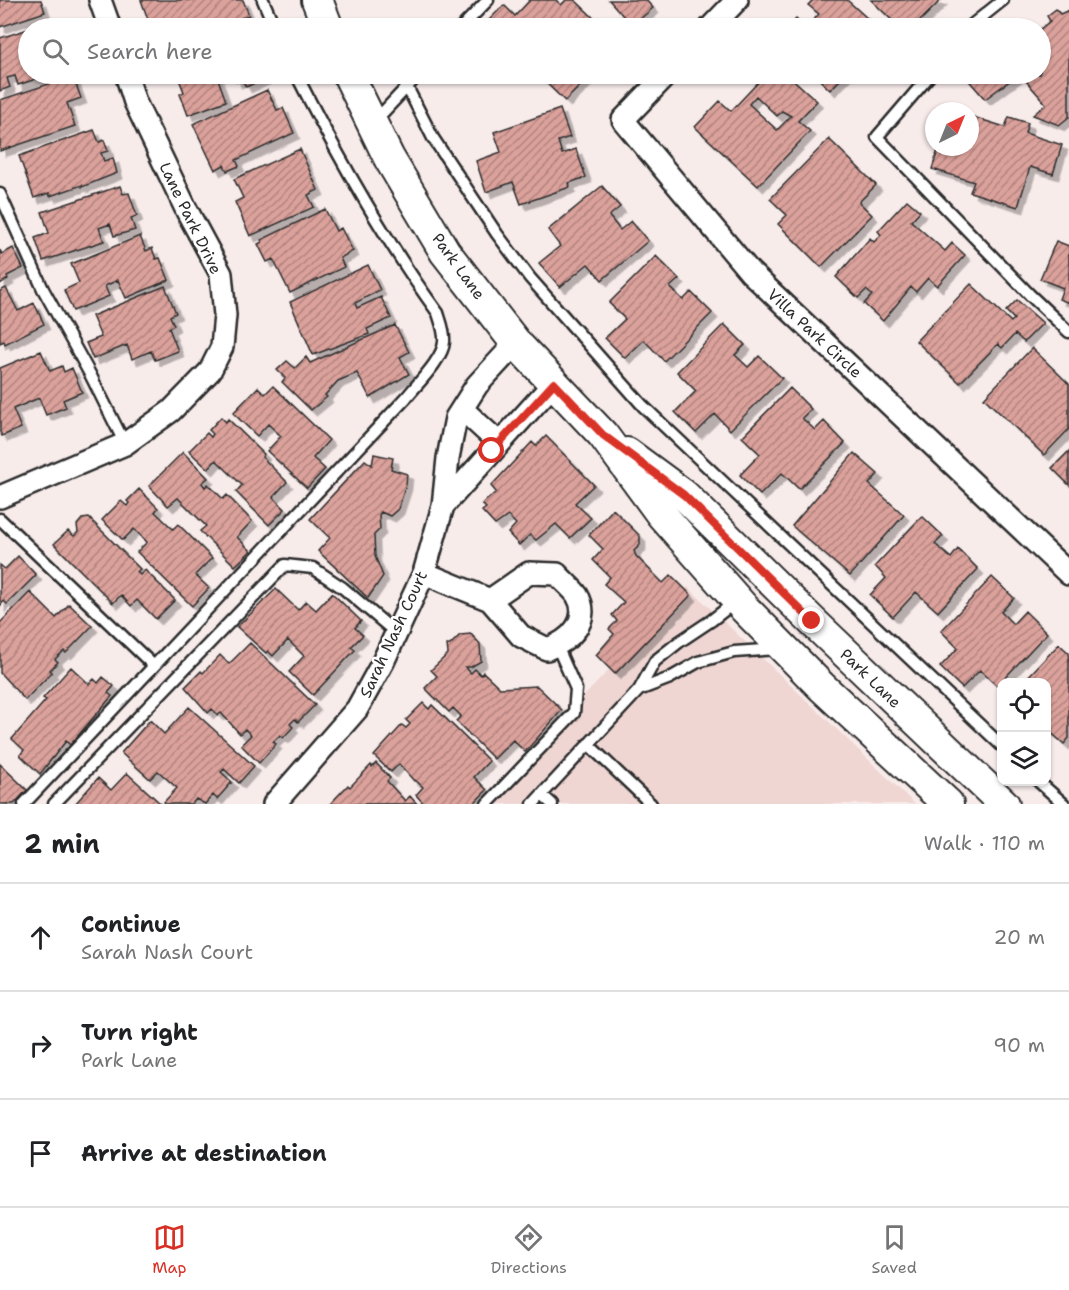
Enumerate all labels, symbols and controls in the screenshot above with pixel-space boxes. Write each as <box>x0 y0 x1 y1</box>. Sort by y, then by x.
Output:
search box <box>18 18 1051 84</box>
icon: search <box>39 35 72 68</box>
text: Search here <box>87 37 213 66</box>
north arrow <box>925 102 979 156</box>
street label: Lane Park Drive <box>154 159 227 278</box>
street label: Park Lane <box>427 229 490 304</box>
street label: Villa Park Circle <box>763 284 866 383</box>
route start <box>478 437 504 463</box>
street label: Sarah Nash Court <box>355 567 432 701</box>
route end <box>798 607 824 633</box>
street label: Park Lane <box>836 644 906 713</box>
map controls <box>997 678 1051 786</box>
button: locate <box>997 678 1051 732</box>
button: layers <box>997 732 1051 786</box>
text: 2 min <box>24 826 100 861</box>
text: Walk · 110 m <box>924 830 1045 856</box>
text: Continue <box>81 910 181 939</box>
icon: ahead <box>24 921 57 954</box>
text: 20 m <box>994 924 1045 950</box>
text: Sarah Nash Court <box>81 939 253 965</box>
text: Turn right <box>81 1018 198 1047</box>
icon: right <box>24 1029 57 1062</box>
text: 90 m <box>993 1032 1045 1058</box>
text: Park Lane <box>81 1047 177 1073</box>
icon: arrive <box>24 1137 57 1170</box>
text: Arrive at destination <box>81 1139 327 1168</box>
tab: Map <box>152 1221 186 1278</box>
tab: Directions <box>491 1221 567 1278</box>
tab: Saved <box>871 1221 917 1278</box>

